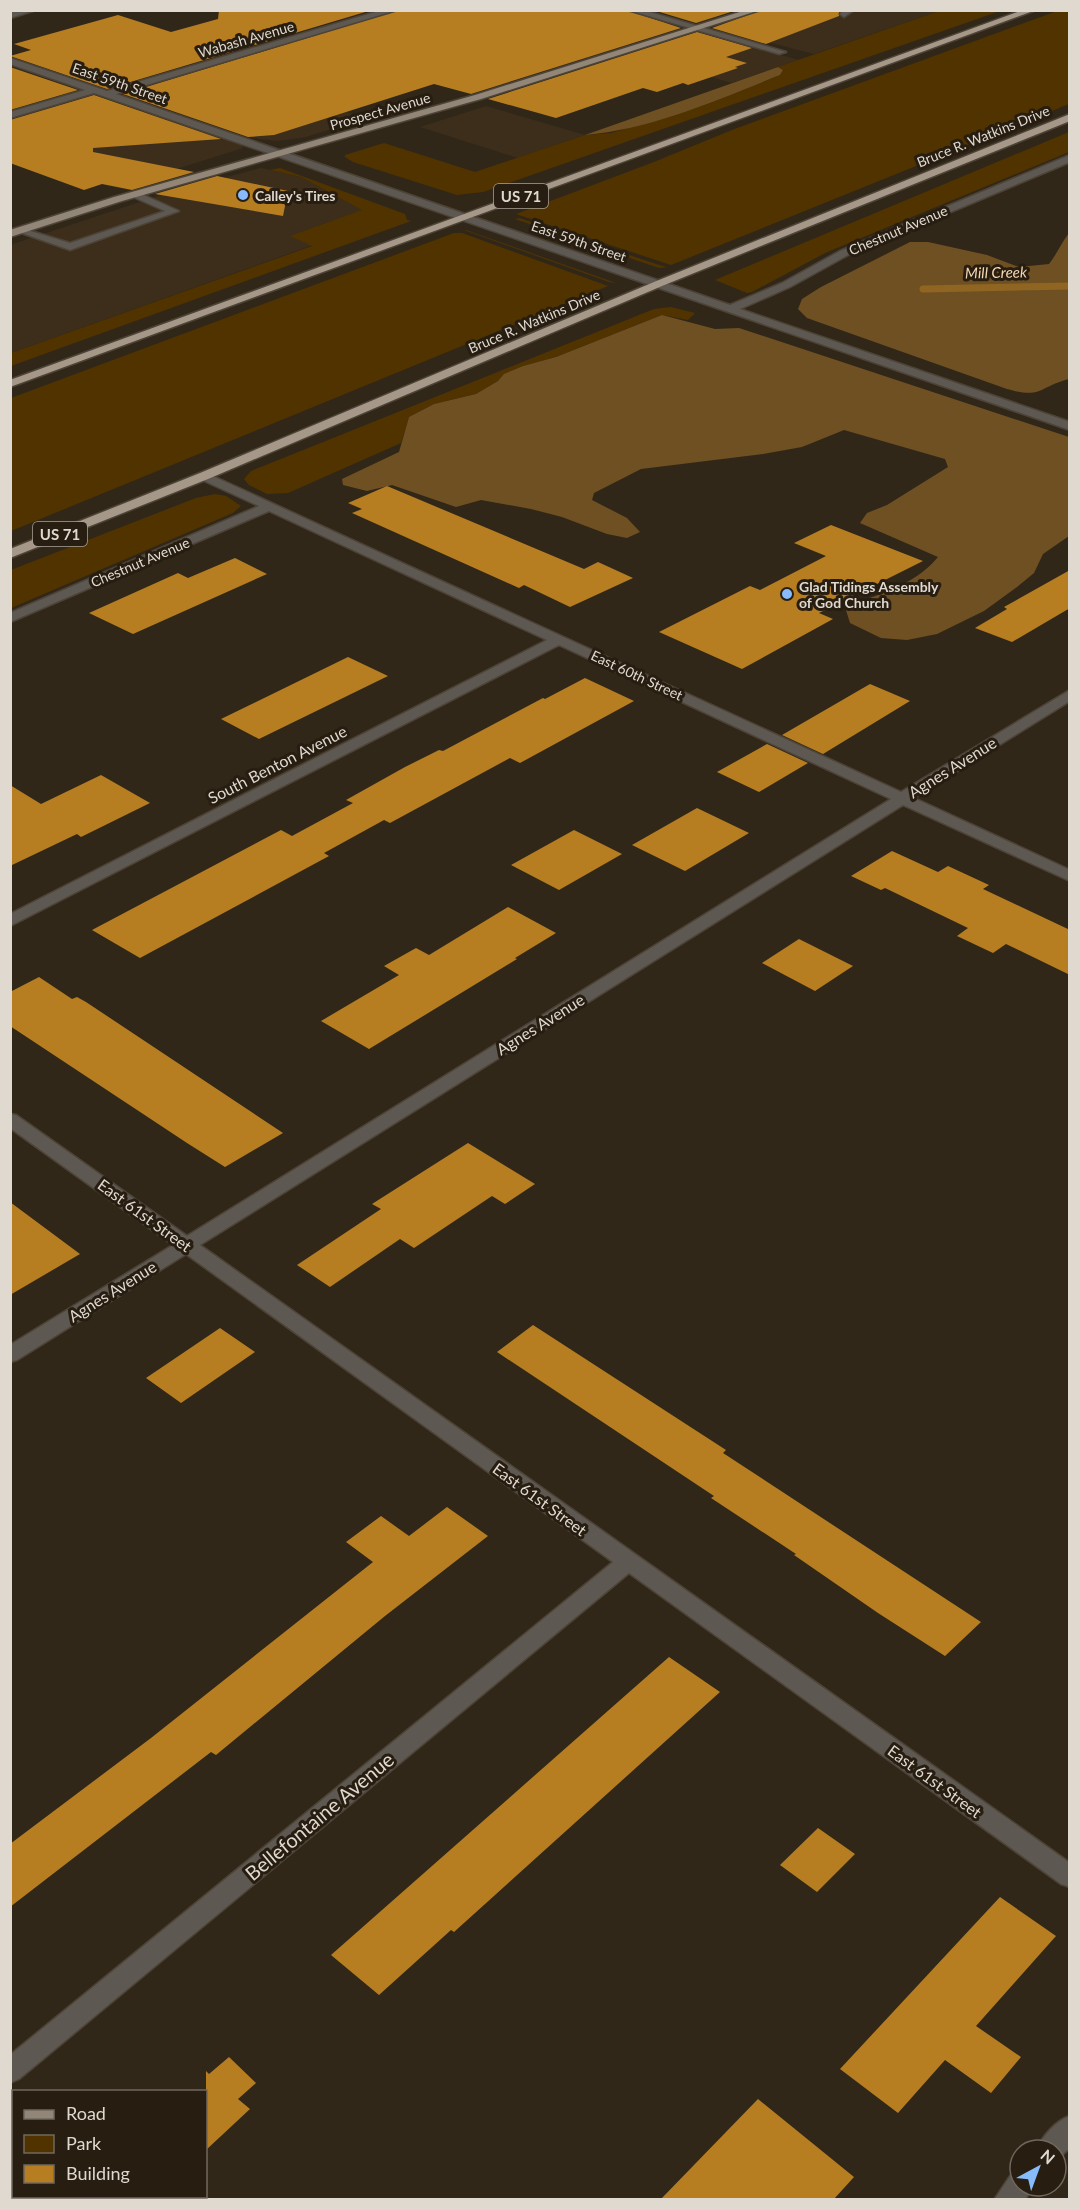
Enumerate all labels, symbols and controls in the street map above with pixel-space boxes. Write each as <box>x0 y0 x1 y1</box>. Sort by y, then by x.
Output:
street label: Wabash Avenue <box>196 17 296 61</box>
street label: East 59th Street <box>70 59 170 107</box>
street label: Prospect Avenue <box>328 89 432 133</box>
street label: Bruce R. Watkins Drive <box>914 102 1052 170</box>
road number: US 71 <box>494 184 548 208</box>
place label: Calley's Tires <box>255 187 335 204</box>
marker: Calley's Tires <box>236 188 250 202</box>
street label: Chestnut Avenue <box>846 202 950 258</box>
street label: East 59th Street <box>529 217 629 265</box>
water label: Mill Creek <box>965 262 1028 282</box>
street label: Bruce R. Watkins Drive <box>465 285 603 357</box>
road number: US 71 <box>33 522 87 546</box>
street label: Chestnut Avenue <box>88 534 192 590</box>
place label: Glad Tidings Assembly of God Church <box>799 578 939 611</box>
marker: Glad Tidings Assembly of God Church <box>780 587 794 601</box>
street label: East 60th Street <box>588 646 686 704</box>
street label: South Benton Avenue <box>204 721 350 807</box>
street label: Agnes Avenue <box>905 732 999 802</box>
street label: Agnes Avenue <box>493 989 587 1059</box>
street label: East 61st Street <box>94 1175 196 1256</box>
street label: Agnes Avenue <box>65 1256 159 1326</box>
street label: East 61st Street <box>489 1459 591 1540</box>
street label: East 61st Street <box>884 1741 986 1822</box>
street label: Bellefontaine Avenue <box>240 1747 398 1885</box>
legend <box>12 2090 207 2198</box>
text: Road <box>66 2102 106 2124</box>
text: Park <box>66 2132 102 2154</box>
north arrow <box>1008 2138 1068 2198</box>
text: N <box>1037 2145 1059 2168</box>
text: Building <box>66 2162 130 2184</box>

